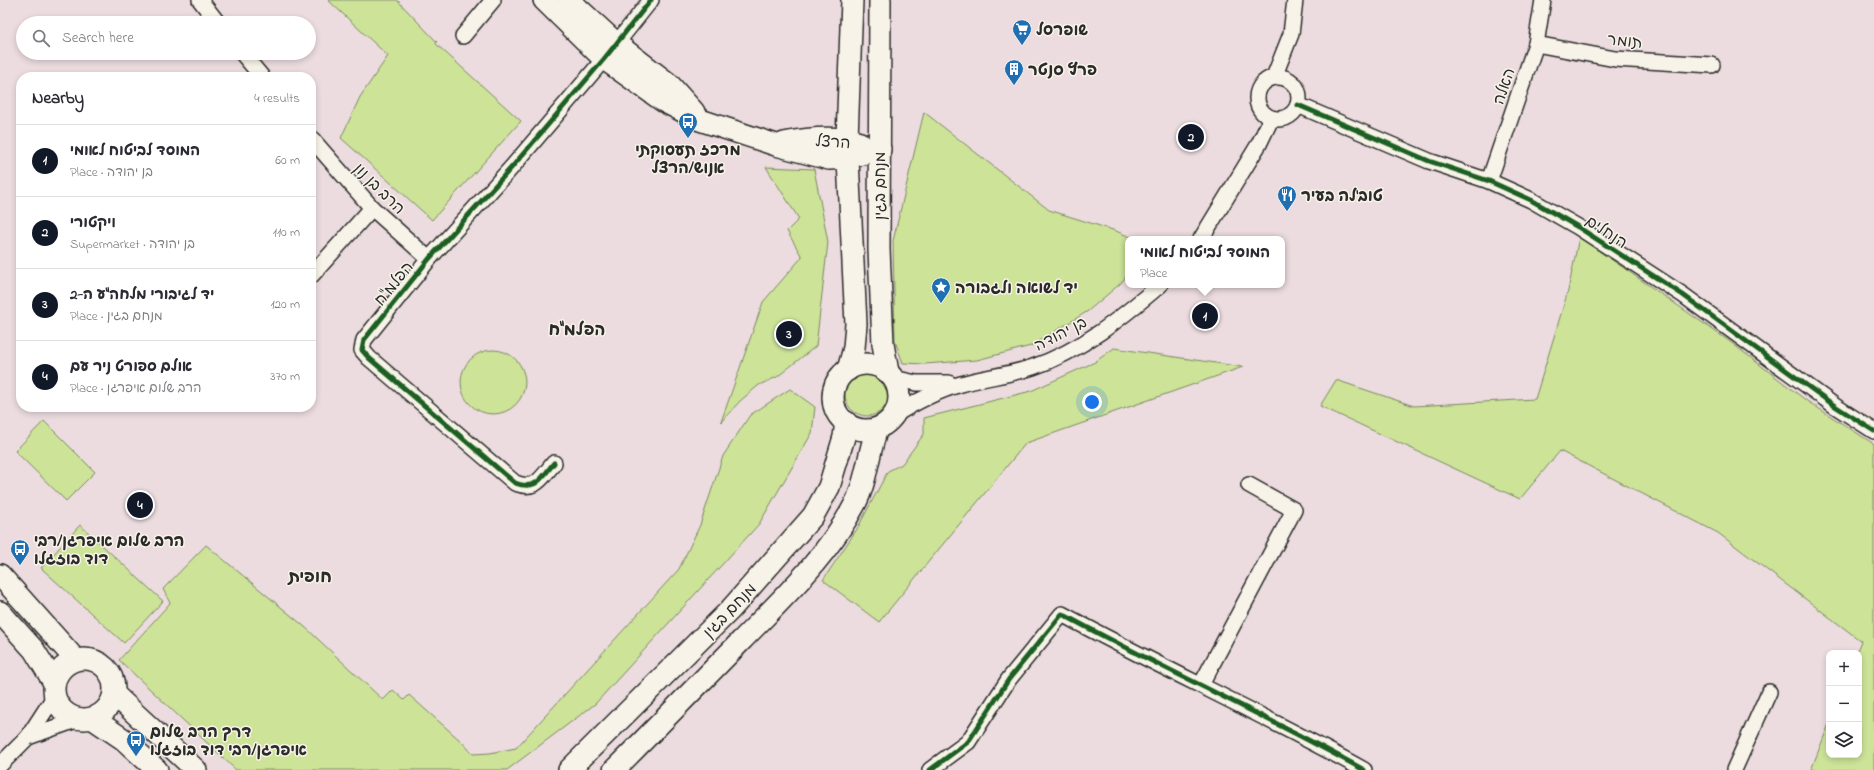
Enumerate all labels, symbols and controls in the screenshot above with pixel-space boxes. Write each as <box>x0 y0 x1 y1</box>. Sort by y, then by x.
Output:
search box <box>16 16 316 60</box>
supermarket icon: שופרסל <box>1011 18 1033 46</box>
place label: שופרסל <box>1036 19 1088 43</box>
icon: search <box>30 27 52 49</box>
text: Search here <box>62 27 134 49</box>
street label: תומר <box>1606 28 1644 56</box>
building icon: פרץ סנטר <box>1003 58 1025 86</box>
place label: פרץ סנטר <box>1028 59 1097 83</box>
street label: האלה <box>1487 65 1522 108</box>
text: Nearby <box>32 86 84 111</box>
text: 4 results <box>254 89 300 108</box>
bus stop icon: מרכז תעסוקתי אנוש/הרצל <box>677 111 699 139</box>
pin: 2 <box>1178 122 1204 152</box>
street label: הרצל <box>814 130 851 156</box>
place label: מרכז תעסוקתי אנוש/הרצל <box>635 139 741 181</box>
text: המוסד לביטוח לאומי <box>70 140 200 162</box>
text: 1 <box>43 151 47 170</box>
text: 60 m <box>275 151 300 170</box>
street label: מנחם בגין <box>869 152 893 220</box>
street label: הרב בן נון <box>347 158 410 221</box>
text: Place · בן יהודה <box>70 163 153 182</box>
restaurant icon: טוב'לה בעיר <box>1276 184 1298 212</box>
place label: טוב'לה בעיר <box>1301 185 1383 209</box>
street label: הנחלים <box>1580 210 1632 255</box>
text: ויקטורי <box>70 212 116 234</box>
text: 2 <box>42 223 48 242</box>
text: 110 m <box>273 223 300 242</box>
text: Supermarket · בן יהודה <box>70 235 195 254</box>
popup <box>1125 236 1285 288</box>
text: המוסד לביטוח לאומי <box>1140 242 1270 264</box>
street label: הפלמ"ח <box>369 257 420 312</box>
text: Place <box>1140 264 1167 283</box>
place icon: יד לשואה ולגבורה <box>930 276 952 304</box>
place label: יד לשואה ולגבורה <box>955 277 1078 301</box>
text: יד לגיבורי מלחה"ע ה-2 <box>70 284 214 306</box>
text: 3 <box>42 295 48 314</box>
text: 120 m <box>270 295 300 314</box>
pin: 1 <box>1192 301 1218 331</box>
text: Place · מנחם בגין <box>70 307 163 326</box>
street label: בן יהודה <box>1030 311 1092 358</box>
district label: הפלמ"ח <box>549 318 605 343</box>
pin: 3 <box>776 319 802 349</box>
text: אולם ספורט ניר עם <box>70 356 192 378</box>
text: 4 <box>42 367 48 386</box>
text: 370 m <box>270 367 300 386</box>
text: Place · הרב שלום איפרגן <box>70 379 202 398</box>
your location <box>1082 392 1102 412</box>
pin: 4 <box>127 490 153 520</box>
place label: הרב שלום איפרגן/רבי דוד בוזגלו <box>34 530 184 572</box>
bus stop icon: הרב שלום איפרגן/רבי דוד בוזגלו <box>9 538 31 566</box>
district label: חופית <box>287 565 332 590</box>
street label: מנחם בגין <box>698 578 763 644</box>
map controls <box>1826 650 1862 758</box>
button: + <box>1826 650 1862 686</box>
button: − <box>1826 686 1862 722</box>
place label: דרך הרב שלום איפרגן/רבי דוד בוזגלו <box>150 721 307 763</box>
button: layers <box>1826 722 1862 758</box>
bus stop icon: דרך הרב שלום איפרגן/רבי דוד בוזגלו <box>125 729 147 757</box>

